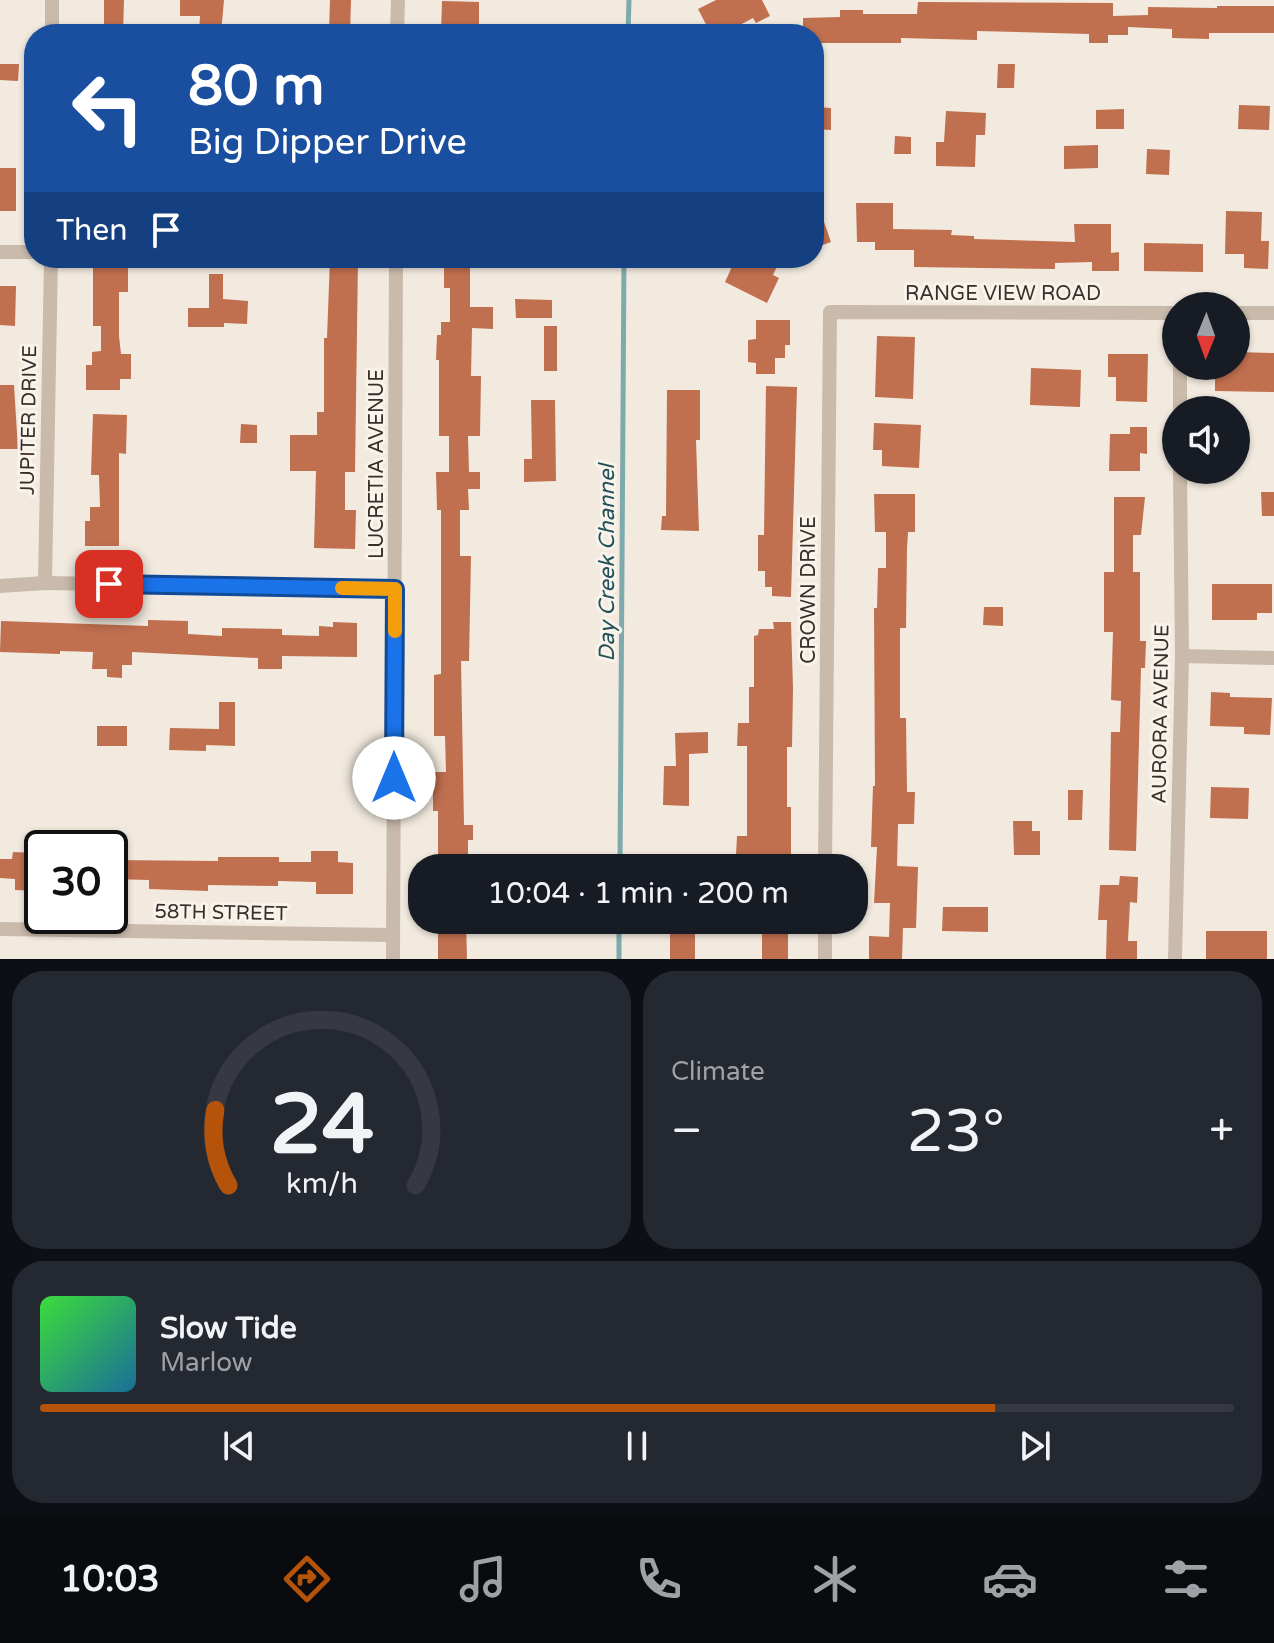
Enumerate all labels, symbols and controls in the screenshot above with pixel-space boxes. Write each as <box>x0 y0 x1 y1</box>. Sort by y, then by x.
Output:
text: 80 m <box>188 53 324 120</box>
icon: left <box>56 56 160 160</box>
text: Big Dipper Drive <box>188 121 467 164</box>
icon: arrive <box>144 208 188 252</box>
text: Then <box>56 212 128 249</box>
street label: RANGE VIEW ROAD <box>905 282 1101 306</box>
north arrow <box>1162 292 1250 380</box>
map controls <box>1162 292 1250 484</box>
street label: JUPITER DRIVE <box>16 345 42 495</box>
street label: LUCRETIA AVENUE <box>365 369 389 559</box>
button: sound <box>1162 396 1250 484</box>
water label: Day Creek Channel <box>594 462 620 662</box>
street label: CROWN DRIVE <box>797 516 821 664</box>
pin <box>75 550 143 618</box>
icon: arrive <box>87 562 131 606</box>
street label: AURORA AVENUE <box>1147 624 1175 804</box>
position arrow <box>352 736 436 820</box>
speed limit sign: 30 <box>24 830 128 934</box>
text: 10:04 · 1 min · 200 m <box>487 875 789 912</box>
street label: 58TH STREET <box>154 900 288 926</box>
text: Climate <box>671 1056 765 1087</box>
text: 24 <box>269 1076 374 1176</box>
text: 23° <box>907 1096 1005 1168</box>
text: − <box>671 1105 702 1158</box>
text: + <box>1209 1105 1234 1158</box>
text: km/h <box>286 1167 357 1201</box>
text: Slow Tide <box>160 1310 297 1347</box>
text: Marlow <box>160 1347 252 1378</box>
icon: previous <box>217 1424 261 1468</box>
icon: pause <box>615 1424 659 1468</box>
icon: next <box>1013 1424 1057 1468</box>
icon: directions <box>279 1551 335 1607</box>
icon: music <box>455 1551 511 1607</box>
icon: phone <box>631 1551 687 1607</box>
icon: climate <box>807 1551 863 1607</box>
icon: car <box>982 1551 1038 1607</box>
icon: filters <box>1158 1551 1214 1607</box>
text: 10:03 <box>60 1558 160 1601</box>

